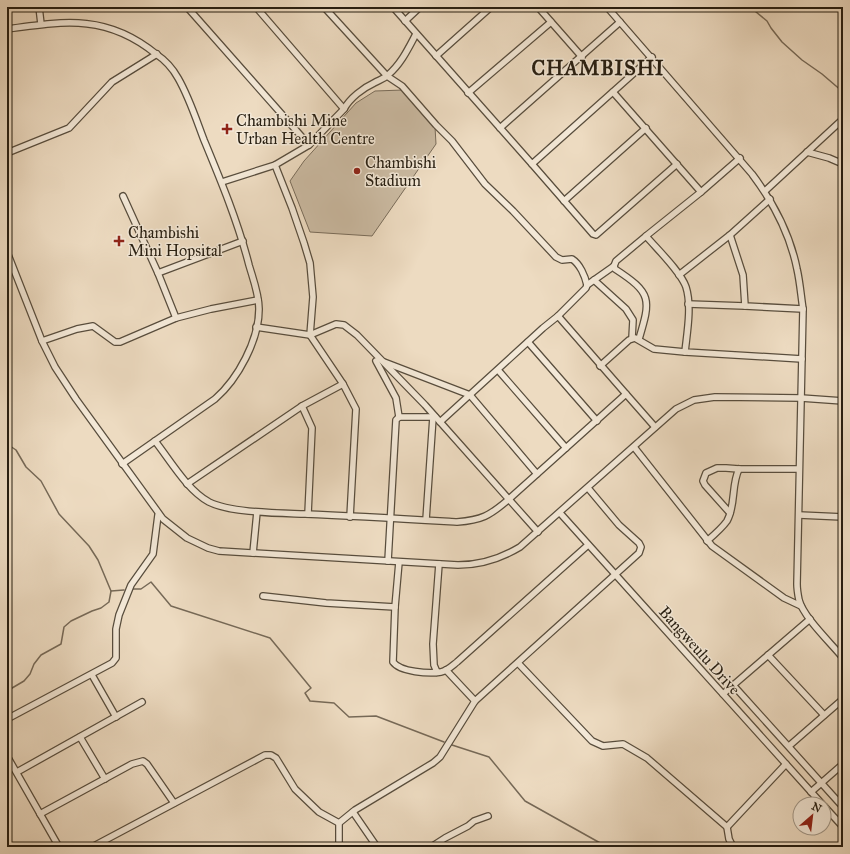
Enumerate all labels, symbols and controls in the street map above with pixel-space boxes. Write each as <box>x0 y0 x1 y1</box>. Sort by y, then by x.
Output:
district label: CHAMBISHI <box>531 56 665 80</box>
place label: Chambishi Mine Urban Health Centre <box>236 111 375 148</box>
marker: Chambishi Mine Urban Health Centre <box>221 123 233 135</box>
place label: Chambishi Stadium <box>365 153 437 190</box>
marker: Chambishi Stadium <box>352 166 362 176</box>
place label: Chambishi Mini Hopsital <box>128 223 223 260</box>
marker: Chambishi Mini Hopsital <box>113 235 125 247</box>
street label: Bangweulu Drive <box>654 602 745 699</box>
north arrow <box>792 796 832 836</box>
text: N <box>809 800 824 816</box>

